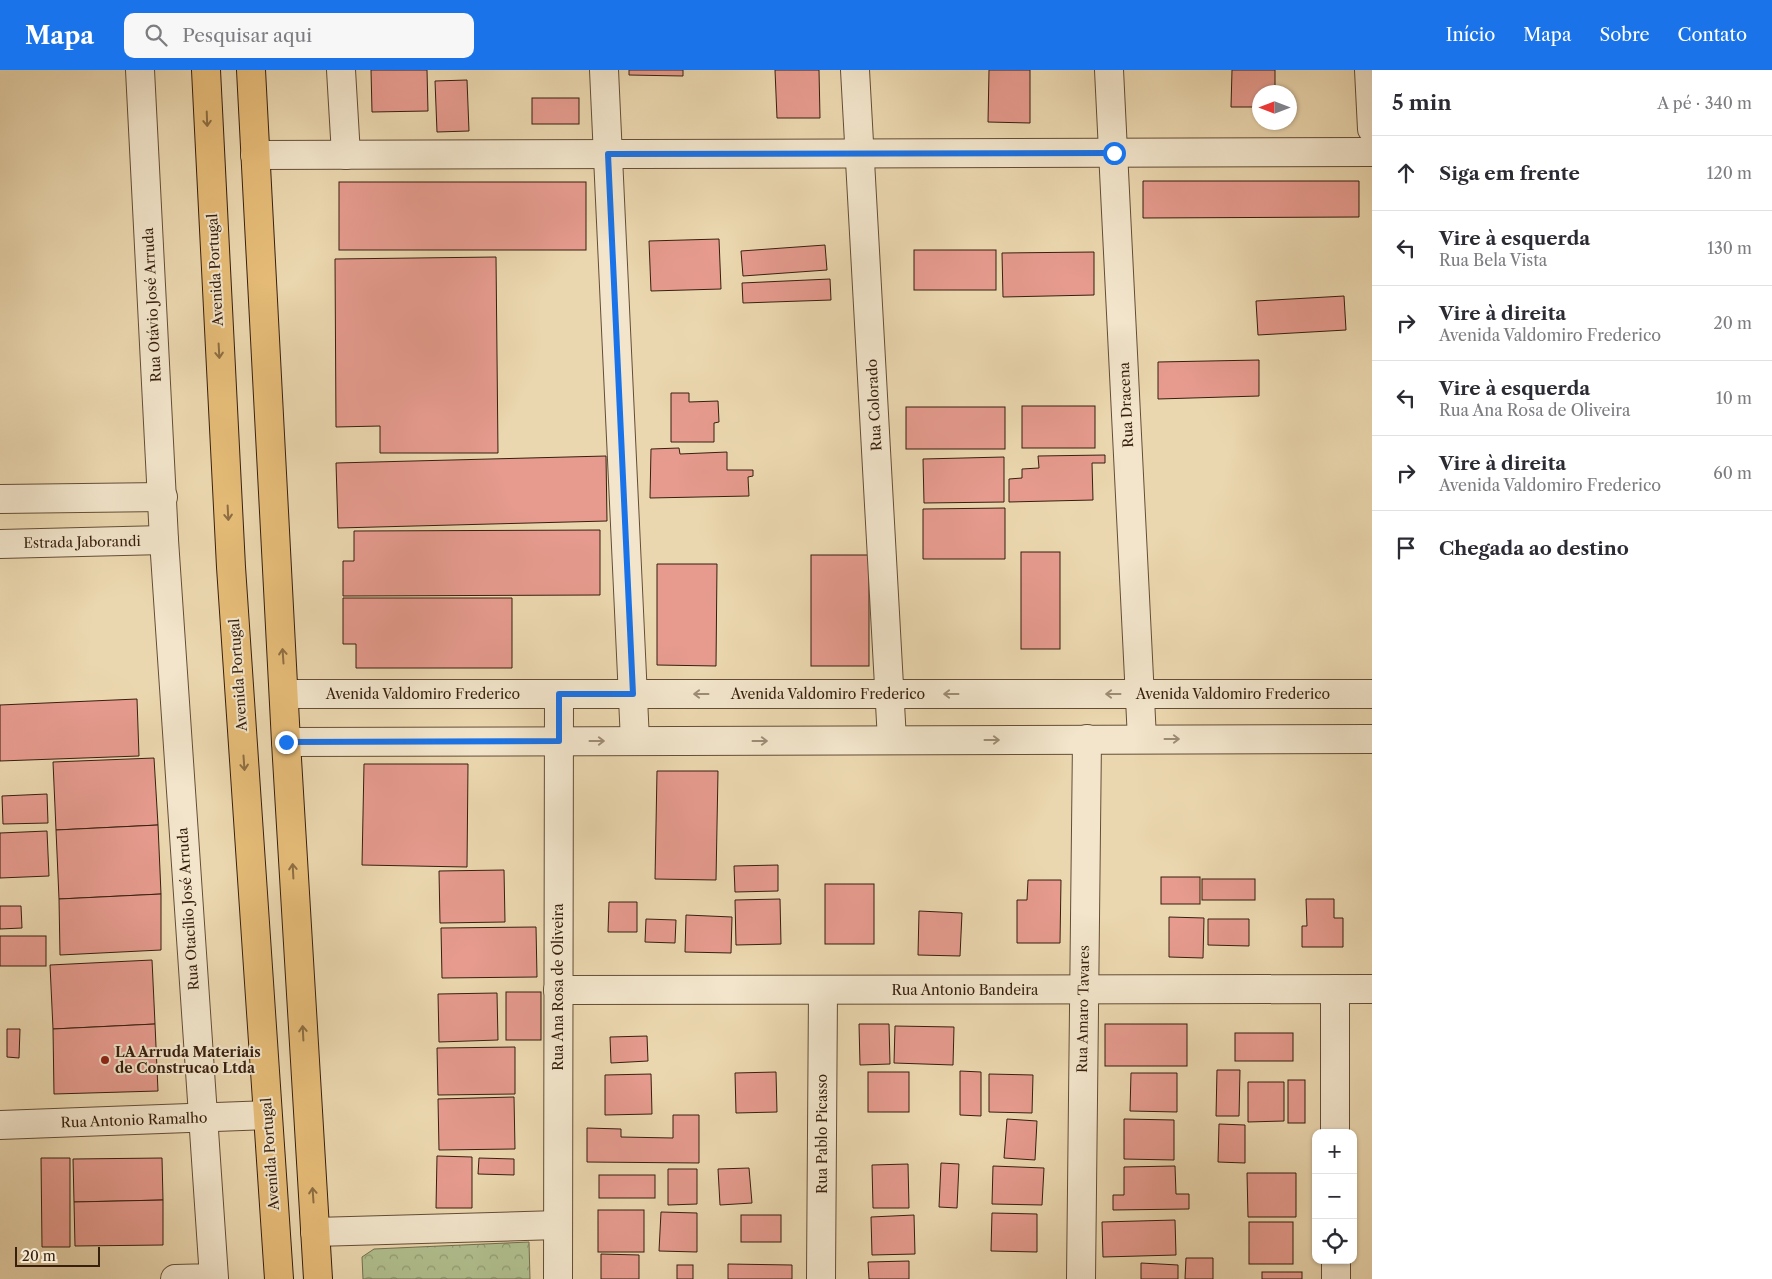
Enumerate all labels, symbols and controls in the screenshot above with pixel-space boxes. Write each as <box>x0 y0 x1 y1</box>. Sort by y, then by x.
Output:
search box <box>124 13 474 58</box>
text: Mapa <box>25 21 94 50</box>
icon: search <box>142 21 170 49</box>
text: Pesquisar aqui <box>182 24 312 47</box>
text: Início <box>1446 24 1495 46</box>
text: Mapa <box>1523 24 1571 46</box>
text: Sobre <box>1599 24 1650 46</box>
text: Contato <box>1678 24 1747 46</box>
north arrow <box>1252 85 1297 130</box>
text: 5 min <box>1392 90 1452 115</box>
text: A pé · 340 m <box>1657 93 1752 113</box>
one-way arrow <box>203 110 212 126</box>
route start <box>1103 142 1126 165</box>
icon: ahead <box>1392 159 1420 187</box>
text: Siga em frente <box>1439 162 1580 185</box>
text: 120 m <box>1707 163 1752 183</box>
street label: Avenida Portugal <box>203 213 227 328</box>
street label: Rua Otávio José Arruda <box>139 227 165 383</box>
text: Vire à esquerda <box>1439 227 1590 250</box>
icon: left <box>1392 234 1420 262</box>
text: 130 m <box>1707 238 1752 258</box>
text: Rua Bela Vista <box>1439 250 1547 270</box>
text: Vire à direita <box>1439 302 1566 325</box>
icon: right <box>1392 309 1420 337</box>
text: 20 m <box>1713 313 1752 333</box>
text: Avenida Valdomiro Frederico <box>1439 325 1661 345</box>
one-way arrow <box>215 343 224 359</box>
street label: Rua Colorado <box>863 358 885 452</box>
street label: Rua Dracena <box>1115 361 1137 448</box>
text: Vire à esquerda <box>1439 377 1590 400</box>
icon: left <box>1392 384 1420 412</box>
text: 10 m <box>1716 388 1752 408</box>
text: Rua Ana Rosa de Oliveira <box>1439 400 1630 420</box>
text: Vire à direita <box>1439 452 1566 475</box>
icon: right <box>1392 459 1420 487</box>
text: 60 m <box>1713 463 1752 483</box>
text: Avenida Valdomiro Frederico <box>1439 475 1661 495</box>
one-way arrow <box>224 505 233 521</box>
street label: Estrada Jaborandi <box>23 532 141 552</box>
icon: arrive <box>1392 534 1420 562</box>
text: Chegada ao destino <box>1439 537 1629 560</box>
street label: Avenida Portugal <box>225 618 251 733</box>
one-way arrow <box>278 649 287 665</box>
street label: Avenida Valdomiro Frederico <box>325 685 520 703</box>
street label: Avenida Valdomiro Frederico <box>730 685 925 703</box>
street label: Avenida Valdomiro Frederico <box>1135 685 1330 703</box>
one-way arrow <box>693 689 710 699</box>
one-way arrow <box>943 689 960 699</box>
one-way arrow <box>1106 689 1122 699</box>
route end <box>275 731 298 754</box>
one-way arrow <box>1164 734 1180 744</box>
one-way arrow <box>984 735 1000 745</box>
one-way arrow <box>588 736 605 746</box>
one-way arrow <box>751 736 767 746</box>
one-way arrow <box>239 754 249 770</box>
street label: Rua Otacílio José Arruda <box>173 826 203 991</box>
one-way arrow <box>289 863 298 879</box>
street label: Rua Ana Rosa de Oliveira <box>549 903 567 1071</box>
street label: Rua Amaro Tavares <box>1073 945 1093 1073</box>
street label: Rua Antonio Bandeira <box>891 981 1039 999</box>
one-way arrow <box>298 1026 307 1042</box>
place label: LA Arruda Materiais de Construcao Ltda <box>115 1043 261 1077</box>
marker: LA Arruda Materiais de Construcao Ltda <box>99 1054 111 1066</box>
street label: Rua Pablo Picasso <box>813 1074 831 1194</box>
street label: Avenida Portugal <box>257 1097 283 1212</box>
street label: Rua Antonio Ramalho <box>60 1108 208 1132</box>
map controls <box>1312 1129 1357 1264</box>
button: + <box>1312 1129 1357 1174</box>
button: − <box>1312 1174 1357 1219</box>
one-way arrow <box>308 1188 317 1204</box>
button: locate <box>1312 1219 1357 1264</box>
scale bar <box>15 1244 100 1267</box>
text: 20 m <box>22 1247 56 1265</box>

